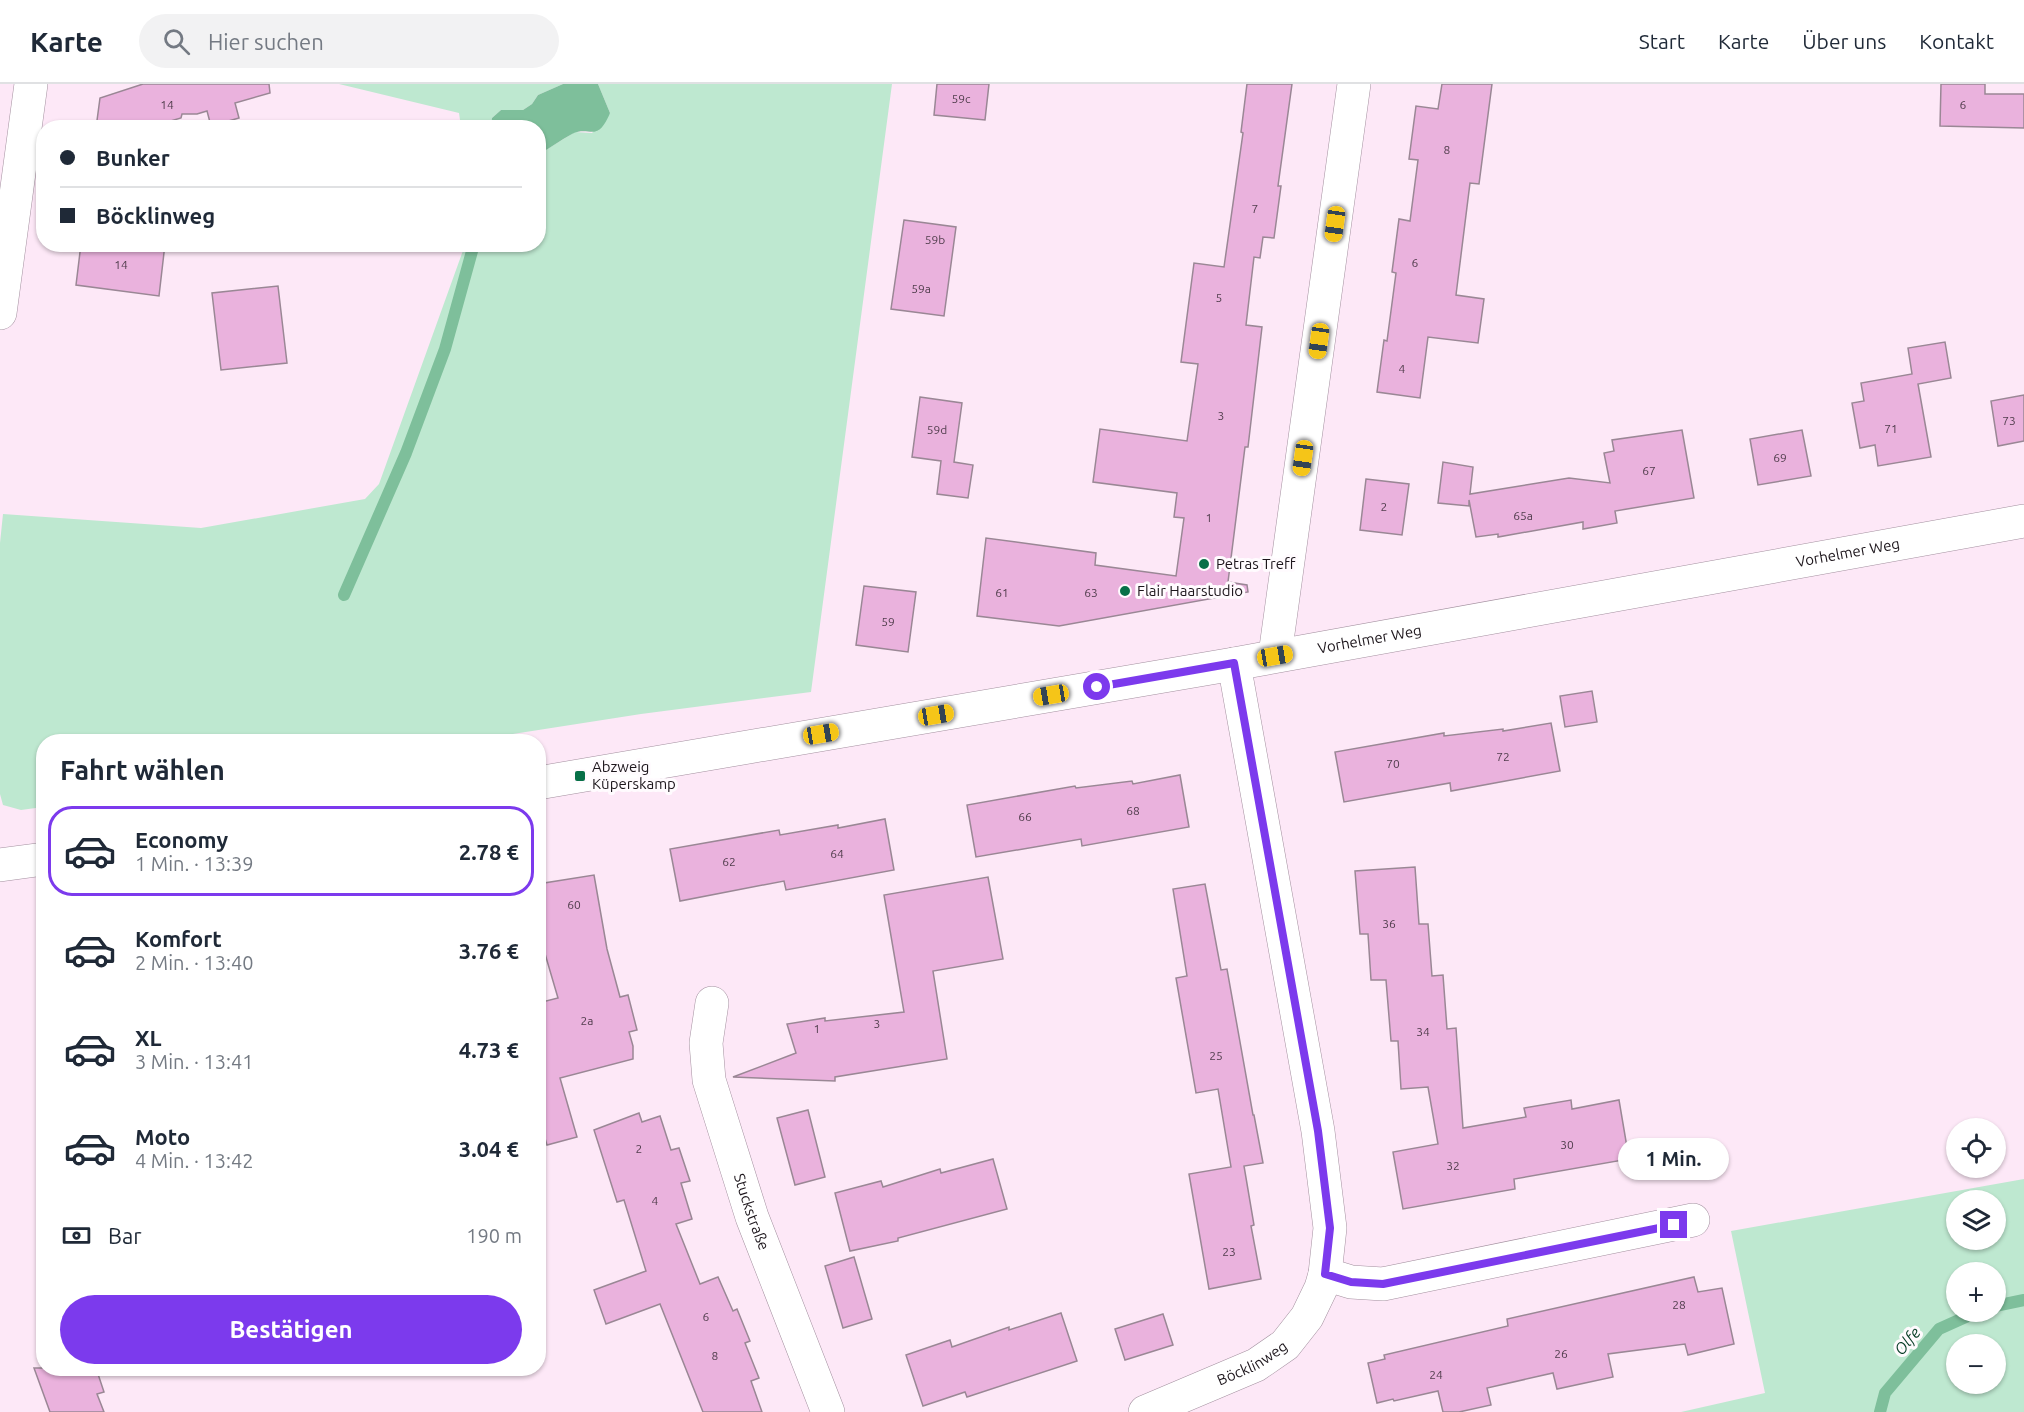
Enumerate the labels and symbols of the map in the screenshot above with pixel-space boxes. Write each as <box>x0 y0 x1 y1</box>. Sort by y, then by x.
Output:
house number: 59c <box>951 92 971 105</box>
house number: 14 <box>160 98 174 111</box>
house number: 6 <box>1960 98 1967 111</box>
house number: 8 <box>1444 143 1451 156</box>
house number: 7 <box>1252 202 1258 215</box>
car <box>1324 205 1346 243</box>
house number: 59b <box>925 233 945 246</box>
house number: 6 <box>1412 256 1419 269</box>
house number: 14 <box>114 258 128 271</box>
house number: 59a <box>911 282 931 295</box>
house number: 5 <box>1216 291 1222 304</box>
car <box>1308 322 1330 360</box>
house number: 4 <box>1399 362 1406 375</box>
house number: 3 <box>1218 409 1224 422</box>
house number: 73 <box>2002 414 2016 427</box>
house number: 71 <box>1884 422 1898 435</box>
house number: 59d <box>927 423 947 436</box>
car <box>1292 439 1314 477</box>
house number: 69 <box>1773 451 1787 464</box>
house number: 67 <box>1642 464 1656 477</box>
house number: 2 <box>1381 500 1387 513</box>
house number: 65a <box>1513 509 1533 522</box>
house number: 1 <box>1206 511 1212 524</box>
street label: Vorhelmer Weg <box>1795 535 1901 570</box>
place label: Petras Treff <box>1216 555 1296 572</box>
marker: Petras Treff <box>1197 557 1211 571</box>
place label: Flair Haarstudio <box>1137 582 1243 599</box>
marker: Flair Haarstudio <box>1118 584 1132 598</box>
house number: 61 <box>995 586 1009 599</box>
house number: 63 <box>1084 586 1098 599</box>
house number: 59 <box>881 615 895 628</box>
street label: Vorhelmer Weg <box>1316 621 1423 657</box>
car <box>1256 644 1294 668</box>
route start <box>1083 673 1110 700</box>
car <box>1032 683 1070 707</box>
car <box>917 703 955 727</box>
car <box>802 722 840 746</box>
house number: 72 <box>1496 750 1510 763</box>
house number: 70 <box>1386 757 1400 770</box>
place label: Abzweig Küperskamp <box>592 758 676 792</box>
marker: Abzweig Küperskamp <box>573 769 587 783</box>
house number: 68 <box>1126 804 1140 817</box>
house number: 66 <box>1018 810 1032 823</box>
house number: 64 <box>830 847 844 860</box>
house number: 62 <box>722 855 736 868</box>
house number: 60 <box>567 898 581 911</box>
house number: 36 <box>1382 917 1396 930</box>
house number: 2a <box>581 1014 593 1027</box>
house number: 3 <box>874 1017 880 1030</box>
house number: 1 <box>814 1022 820 1035</box>
house number: 34 <box>1416 1025 1430 1038</box>
house number: 25 <box>1209 1049 1223 1062</box>
house number: 30 <box>1560 1138 1574 1151</box>
callout: 1 Min. <box>1618 1138 1730 1180</box>
house number: 2 <box>636 1142 642 1155</box>
house number: 32 <box>1446 1159 1460 1172</box>
street label: Stuckstraße <box>731 1171 773 1252</box>
house number: 4 <box>652 1194 659 1207</box>
route end <box>1660 1211 1687 1238</box>
house number: 23 <box>1222 1245 1236 1258</box>
house number: 28 <box>1672 1298 1686 1311</box>
house number: 6 <box>703 1310 710 1323</box>
water label: Olfe <box>1890 1323 1924 1359</box>
street label: Böcklinweg <box>1214 1337 1290 1388</box>
house number: 26 <box>1554 1347 1568 1360</box>
house number: 8 <box>712 1349 719 1362</box>
house number: 24 <box>1429 1368 1443 1381</box>

